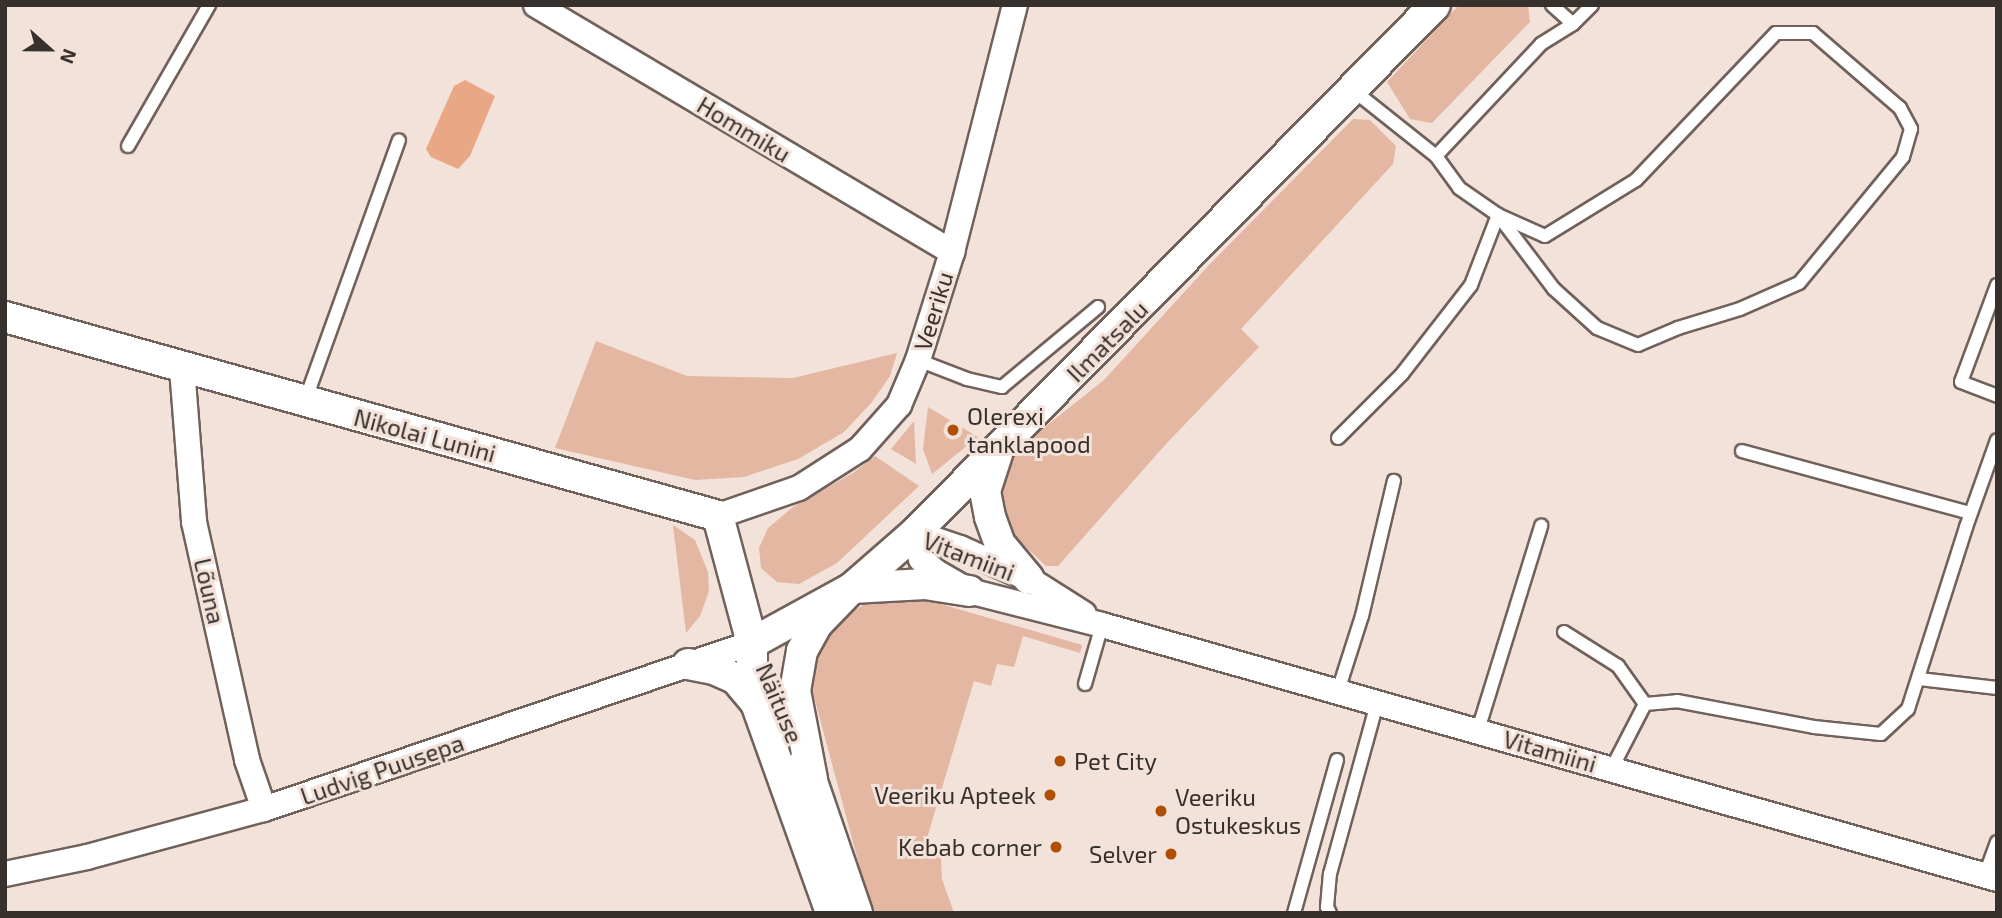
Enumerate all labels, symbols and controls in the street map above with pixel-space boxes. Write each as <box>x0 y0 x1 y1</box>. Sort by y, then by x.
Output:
north arrow <box>14 14 84 84</box>
text: N <box>56 46 82 67</box>
street label: Hommiku <box>692 90 796 168</box>
street label: Veeriku <box>907 268 959 354</box>
street label: Ilmatsalu <box>1060 294 1154 388</box>
street label: Nikolai Lunini <box>351 402 499 468</box>
place label: Olerexi tanklapood <box>967 402 1091 458</box>
marker: Olerexi tanklapood <box>945 422 961 438</box>
street label: Vitamiini <box>919 525 1019 587</box>
street label: Lõuna <box>188 555 232 627</box>
street label: Näituse <box>750 659 810 747</box>
street label: Vitamiini <box>1500 724 1600 778</box>
street label: Ludvig Puusepa <box>297 728 467 810</box>
place label: Pet City <box>1074 747 1157 775</box>
marker: Pet City <box>1052 753 1068 769</box>
place label: Veeriku Apteek <box>874 781 1036 809</box>
place label: Veeriku Ostukeskus <box>1175 783 1301 839</box>
marker: Veeriku Apteek <box>1042 787 1058 803</box>
marker: Veeriku Ostukeskus <box>1153 803 1169 819</box>
place label: Kebab corner <box>898 833 1042 861</box>
marker: Kebab corner <box>1048 839 1064 855</box>
place label: Selver <box>1089 840 1157 868</box>
marker: Selver <box>1163 846 1179 862</box>

